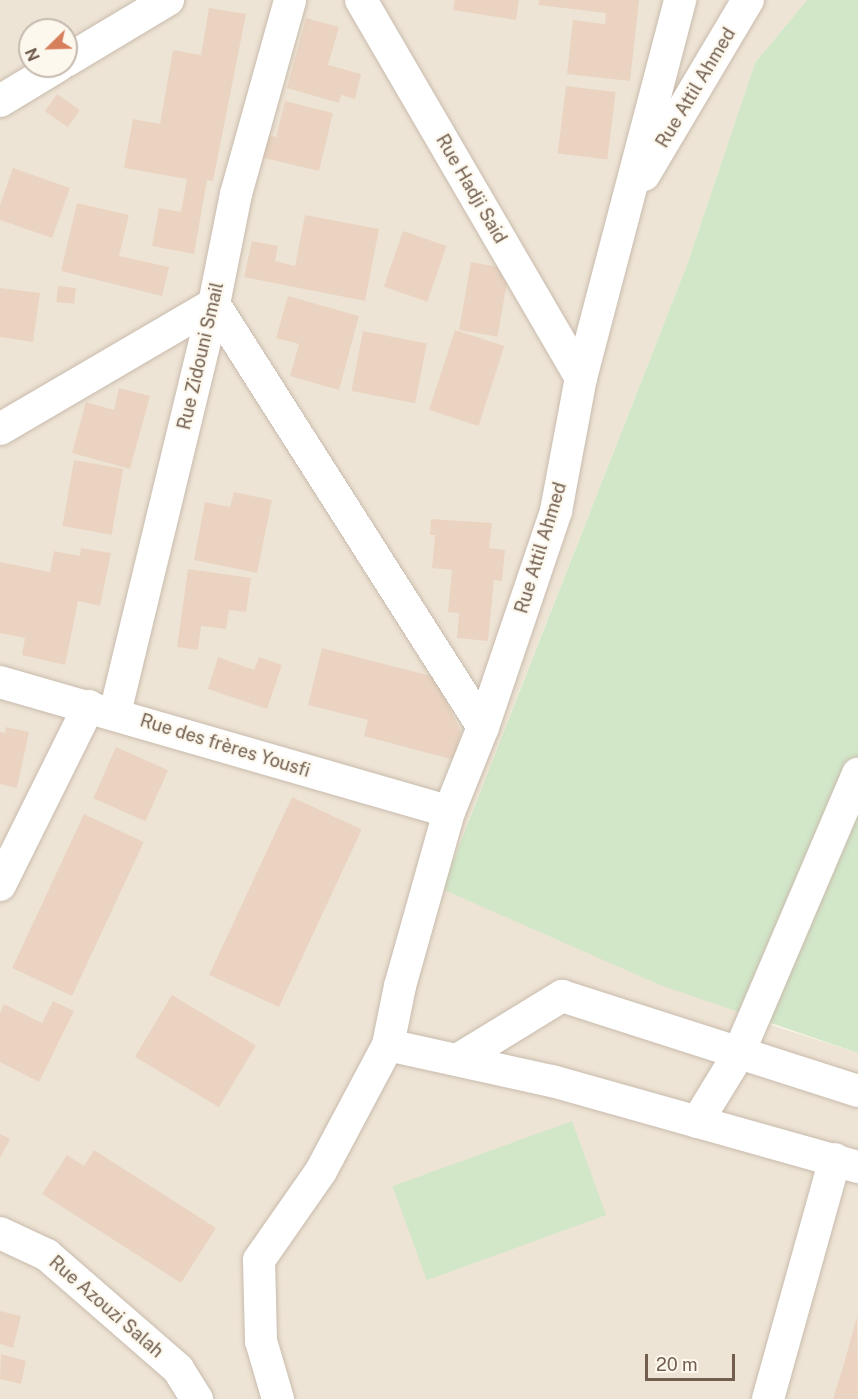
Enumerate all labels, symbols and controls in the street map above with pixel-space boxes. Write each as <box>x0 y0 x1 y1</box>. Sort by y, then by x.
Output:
north arrow <box>18 18 78 78</box>
street label: Rue Attil Ahmed <box>652 24 740 152</box>
text: N <box>22 45 44 64</box>
street label: Rue Hadji Said <box>431 131 511 247</box>
street label: Rue Zidouni Smail <box>174 280 228 432</box>
street label: Rue Attil Ahmed <box>511 480 571 616</box>
street label: Rue des frères Yousfi <box>137 710 313 782</box>
street label: Rue Azouzi Salah <box>45 1252 167 1362</box>
scale bar <box>648 1342 738 1380</box>
text: 20 m <box>656 1354 698 1375</box>

